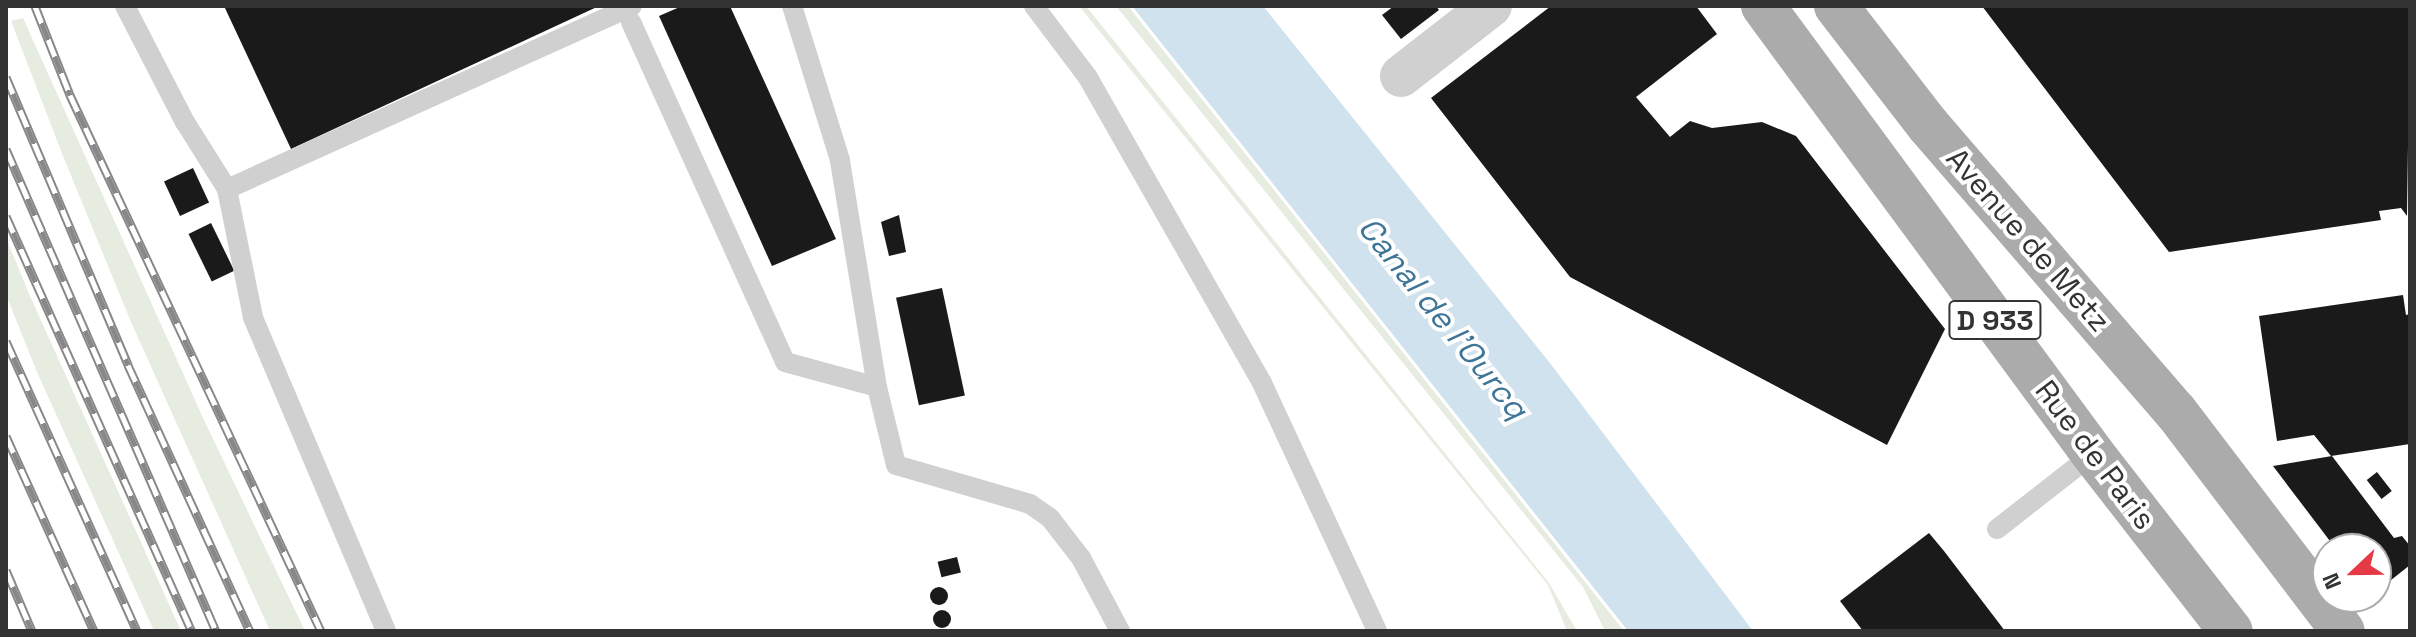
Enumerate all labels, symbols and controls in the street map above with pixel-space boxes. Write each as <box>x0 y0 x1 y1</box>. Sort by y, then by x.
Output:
street label: Avenue de Metz <box>1939 141 2117 339</box>
water label: Canal de l'Ourcq <box>1350 209 1536 427</box>
road number: D 933 <box>1947 296 2043 344</box>
street label: Rue de Paris <box>2027 374 2163 536</box>
north arrow <box>2312 533 2392 613</box>
text: N <box>2316 569 2347 593</box>

